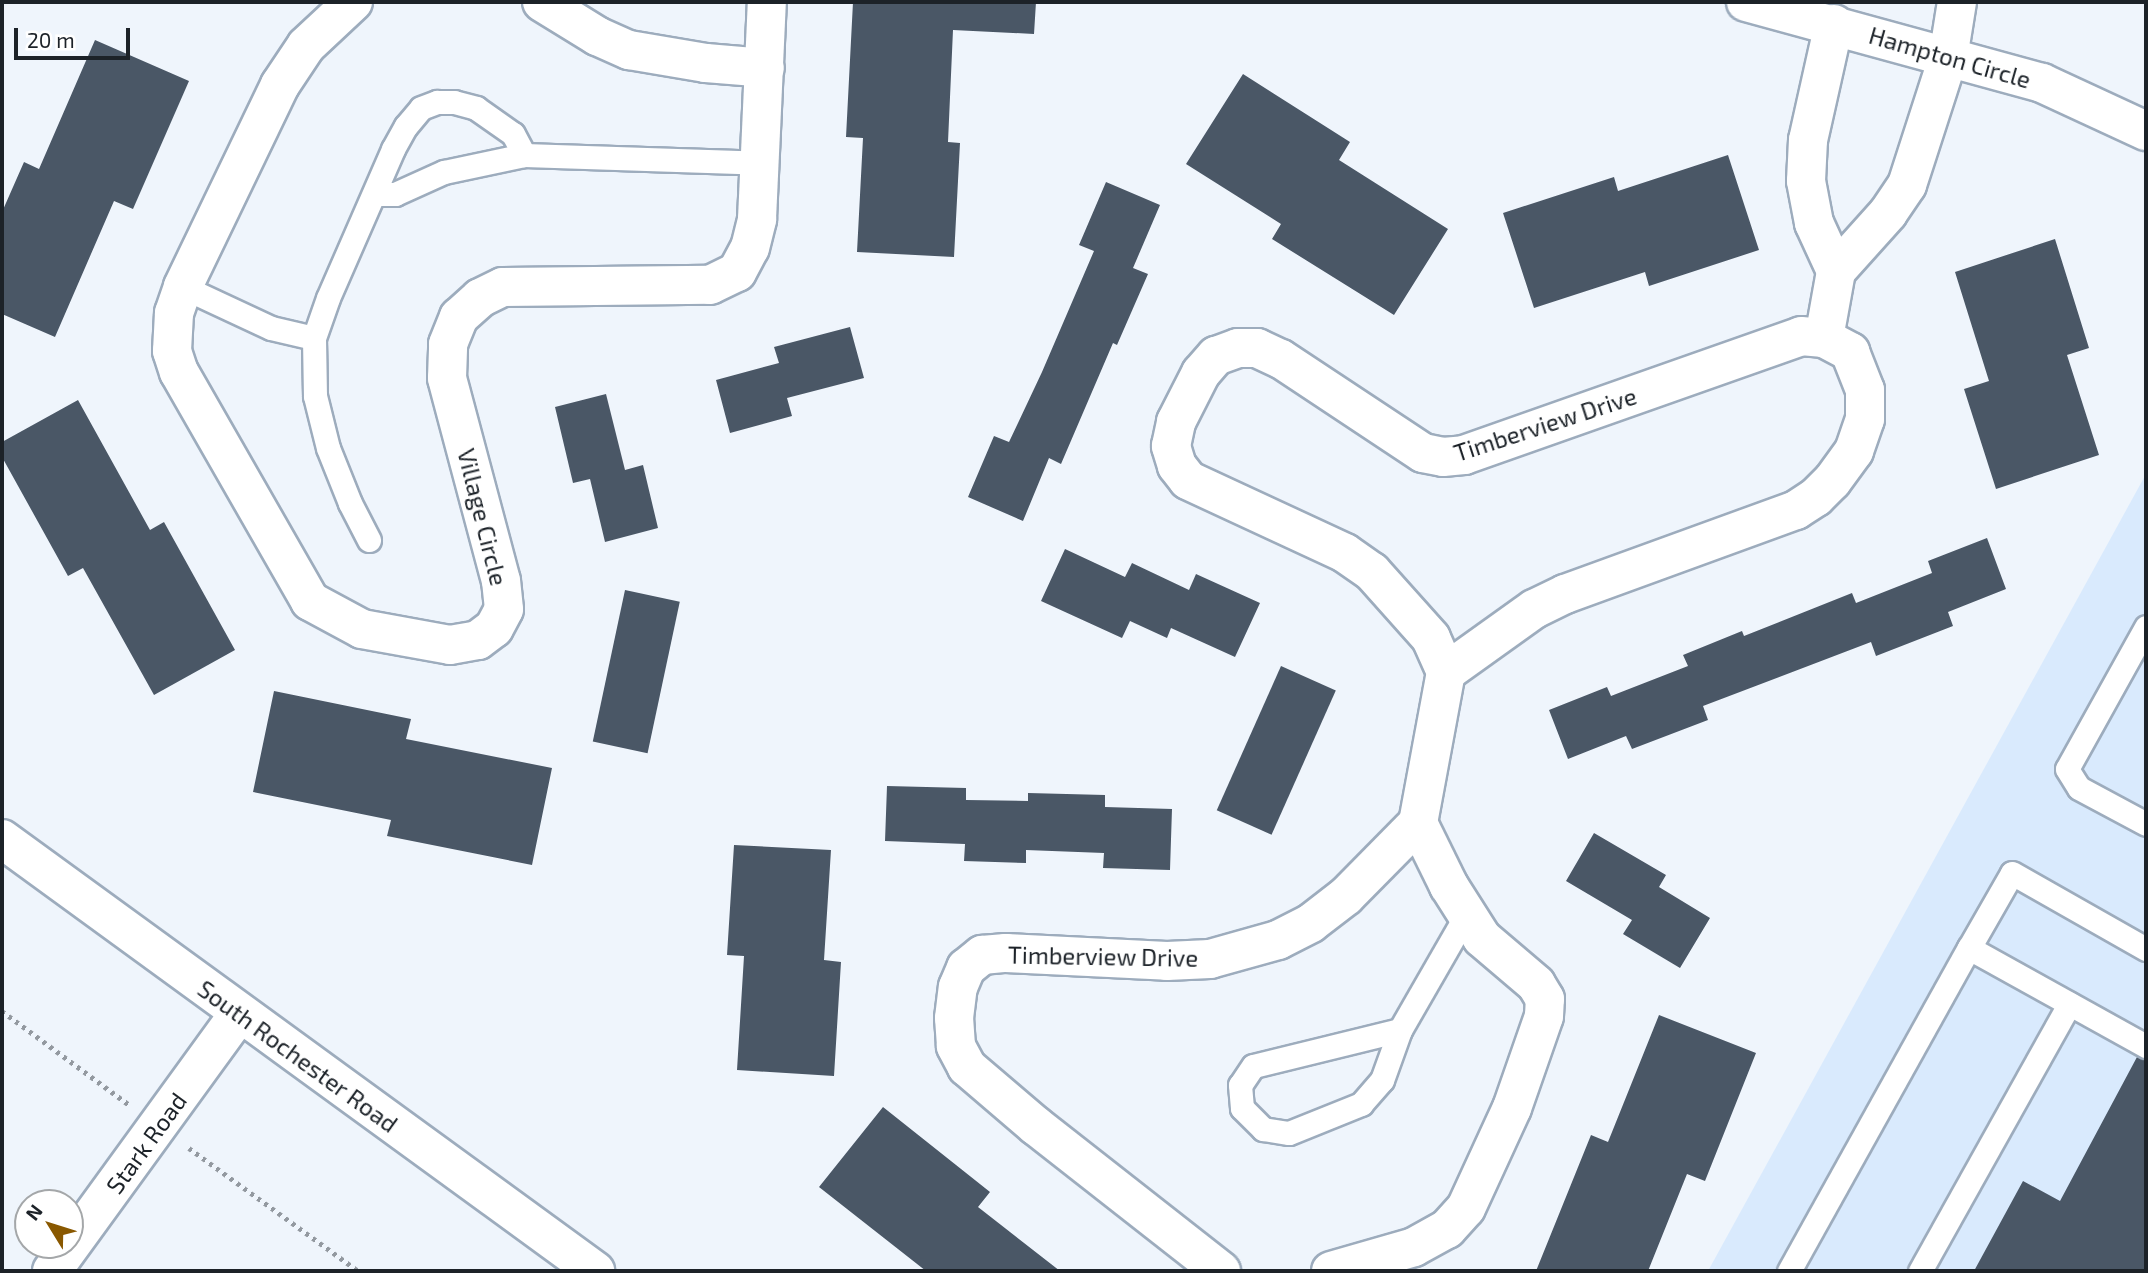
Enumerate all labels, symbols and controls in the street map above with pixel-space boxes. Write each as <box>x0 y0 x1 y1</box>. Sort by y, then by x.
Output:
scale bar <box>18 14 133 58</box>
street label: Hampton Circle <box>1866 20 2034 94</box>
text: 20 m <box>27 27 75 52</box>
street label: Timberview Drive <box>1450 381 1640 467</box>
street label: Village Circle <box>452 445 514 589</box>
street label: Timberview Drive <box>1007 940 1199 972</box>
street label: South Rochester Road <box>192 974 404 1138</box>
street label: Stark Road <box>100 1087 192 1199</box>
north arrow <box>14 1189 84 1259</box>
text: N <box>20 1200 47 1224</box>

